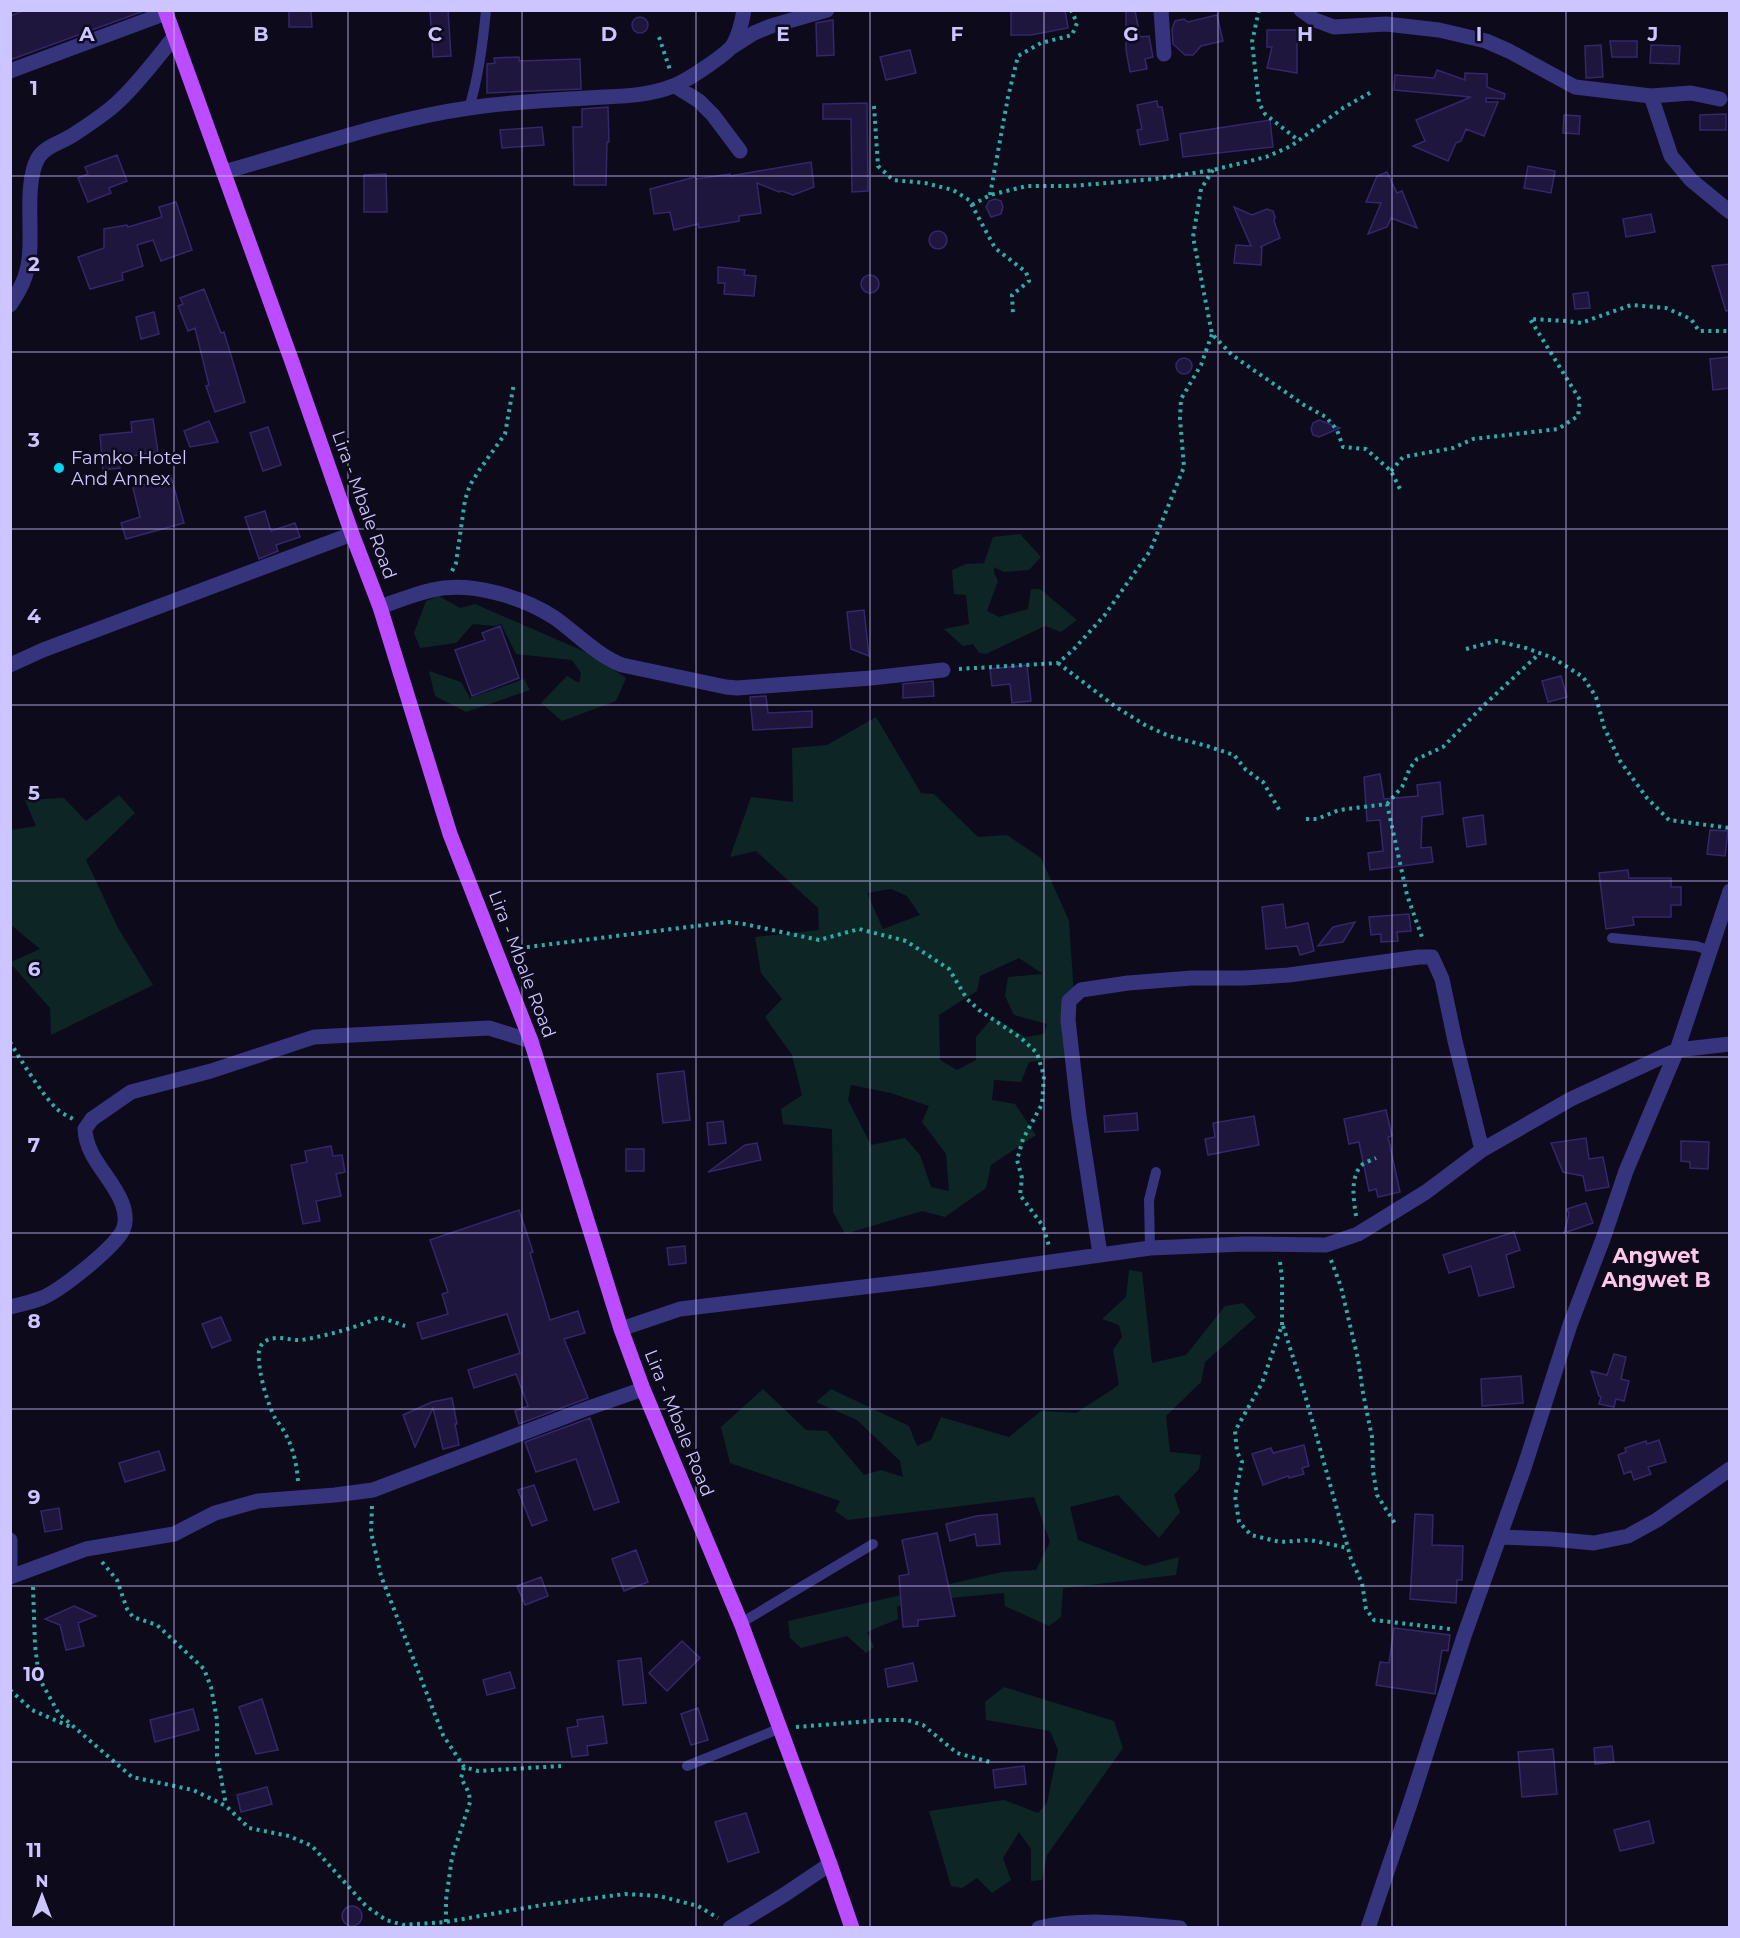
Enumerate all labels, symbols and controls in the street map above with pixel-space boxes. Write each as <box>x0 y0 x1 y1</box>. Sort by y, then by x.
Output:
text: A <box>78 22 95 46</box>
text: B <box>253 22 269 46</box>
text: C <box>428 22 443 46</box>
text: D <box>601 22 617 46</box>
text: E <box>776 22 790 46</box>
text: F <box>951 22 964 46</box>
text: G <box>1123 22 1139 46</box>
text: H <box>1297 22 1313 46</box>
text: I <box>1476 22 1482 46</box>
text: J <box>1647 22 1658 46</box>
text: 1 <box>30 76 38 100</box>
text: 2 <box>28 252 40 276</box>
text: 3 <box>27 428 40 452</box>
street label: Lira - Mbale Road <box>327 428 401 582</box>
place label: Famko Hotel And Annex <box>71 447 187 490</box>
marker: Famko Hotel And Annex <box>52 461 66 475</box>
text: 4 <box>27 604 41 628</box>
text: 5 <box>28 781 40 805</box>
street label: Lira - Mbale Road <box>484 887 560 1041</box>
text: 6 <box>28 957 41 981</box>
text: 7 <box>28 1133 40 1157</box>
district label: Angwet Angwet B <box>1600 1243 1711 1292</box>
text: 8 <box>27 1309 41 1333</box>
street label: Lira - Mbale Road <box>640 1346 718 1500</box>
text: 9 <box>28 1485 40 1509</box>
text: 10 <box>23 1662 45 1686</box>
text: 11 <box>26 1838 42 1862</box>
north arrow <box>12 1866 72 1926</box>
text: N <box>36 1872 48 1891</box>

